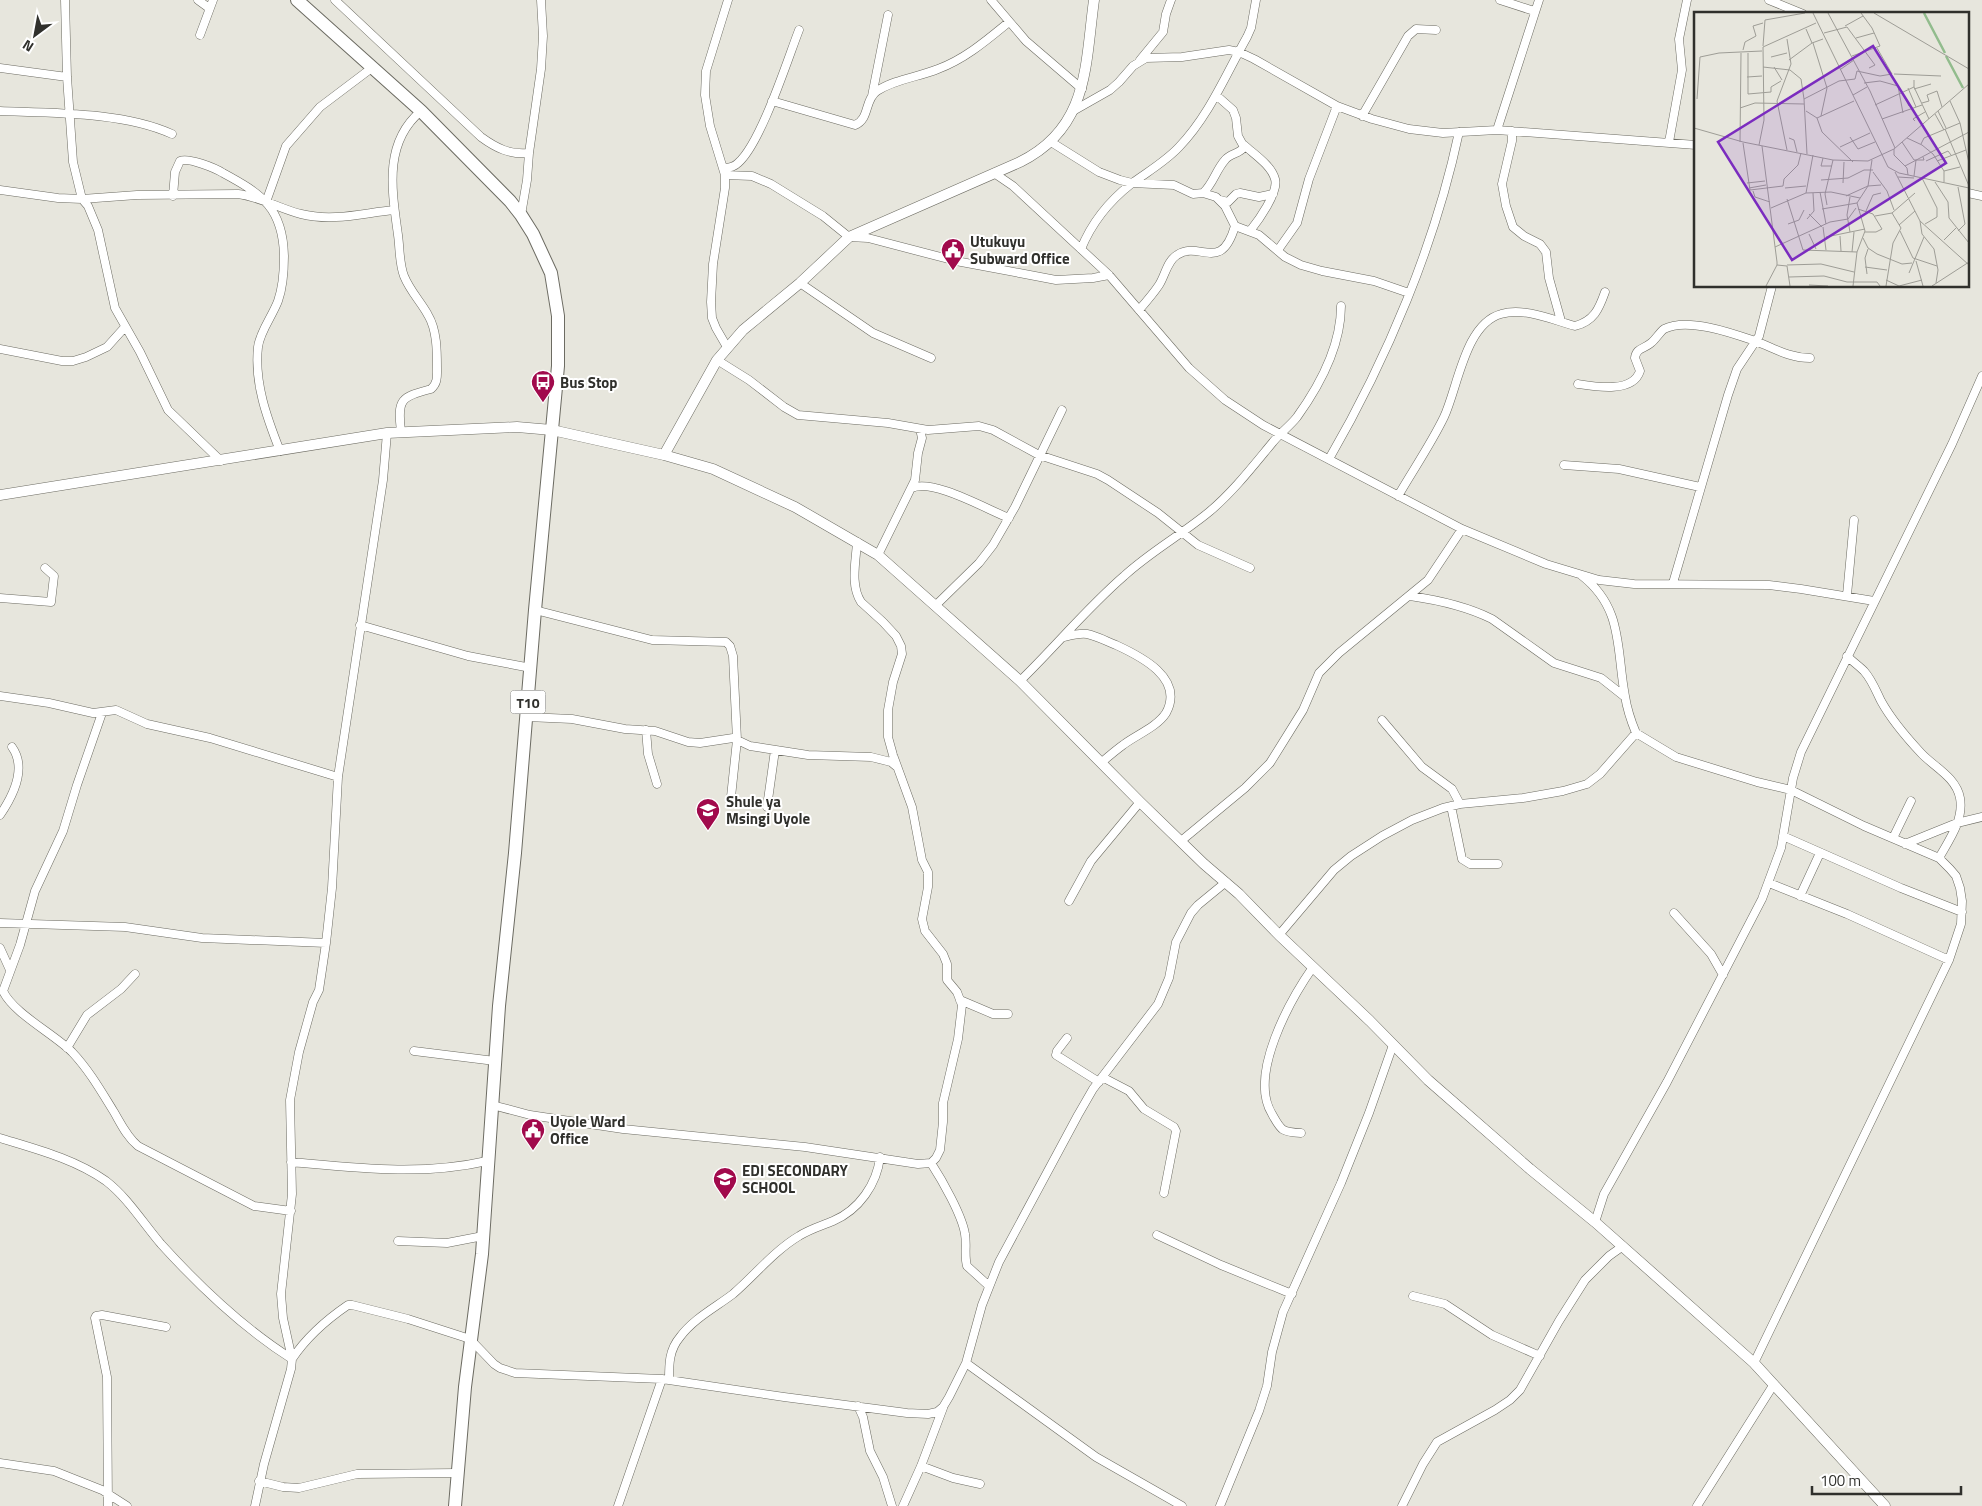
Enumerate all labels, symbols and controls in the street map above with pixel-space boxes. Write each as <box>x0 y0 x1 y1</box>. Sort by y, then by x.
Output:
north arrow <box>10 10 60 60</box>
inset map <box>1694 12 1970 288</box>
text: N <box>18 35 38 58</box>
place label: Utukuyu Subward Office <box>970 230 1070 270</box>
public building icon: Utukuyu Subward Office <box>940 237 966 271</box>
bus stop icon: Bus Stop <box>530 369 556 403</box>
place label: Bus Stop <box>560 371 618 394</box>
road number: T10 <box>510 690 546 714</box>
place label: Shule ya Msingi Uyole <box>726 790 811 830</box>
school or university icon: Shule ya Msingi Uyole <box>695 797 721 831</box>
place label: Uyole Ward Office <box>550 1110 625 1150</box>
public building icon: Uyole Ward Office <box>520 1117 546 1151</box>
place label: EDI SECONDARY SCHOOL <box>742 1159 849 1199</box>
school or university icon: EDI SECONDARY SCHOOL <box>712 1166 738 1200</box>
scale bar <box>1812 1464 1961 1496</box>
text: 100 m <box>1820 1469 1861 1492</box>

